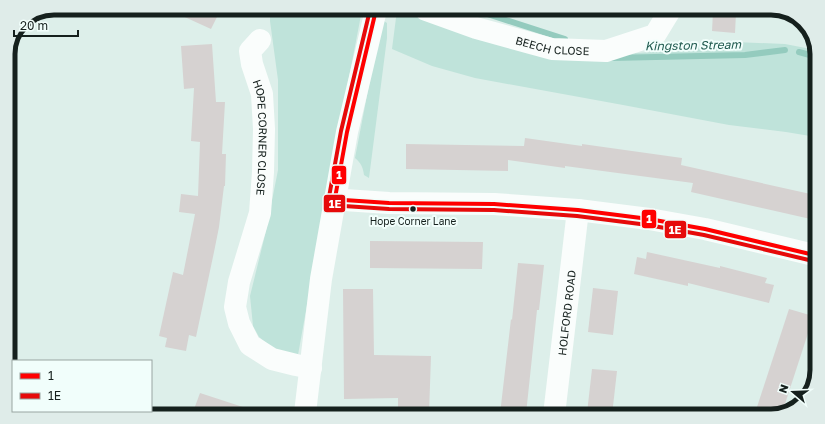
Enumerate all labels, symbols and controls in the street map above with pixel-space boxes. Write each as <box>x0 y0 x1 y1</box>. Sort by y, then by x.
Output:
scale bar <box>14 12 78 38</box>
text: 20 m <box>20 18 48 33</box>
street label: BEECH CLOSE <box>514 33 590 57</box>
water label: Kingston Stream <box>645 37 743 53</box>
street label: HOPE CORNER CLOSE <box>251 78 271 196</box>
line badge: 1 <box>331 165 347 185</box>
text: 1 <box>336 168 342 181</box>
line badge: 1E <box>323 194 346 213</box>
text: 1E <box>329 197 341 210</box>
marker: Hope Corner Lane <box>408 204 418 214</box>
line badge: 1 <box>641 209 657 229</box>
text: 1 <box>646 212 652 225</box>
place label: Hope Corner Lane <box>370 215 456 227</box>
line badge: 1E <box>664 220 687 239</box>
text: 1E <box>669 223 681 236</box>
street label: HOLFORD ROAD <box>555 269 577 356</box>
legend <box>12 360 152 412</box>
text: 1 <box>48 368 54 383</box>
north arrow <box>773 372 813 412</box>
text: N <box>776 383 791 395</box>
text: 1E <box>48 388 61 403</box>

